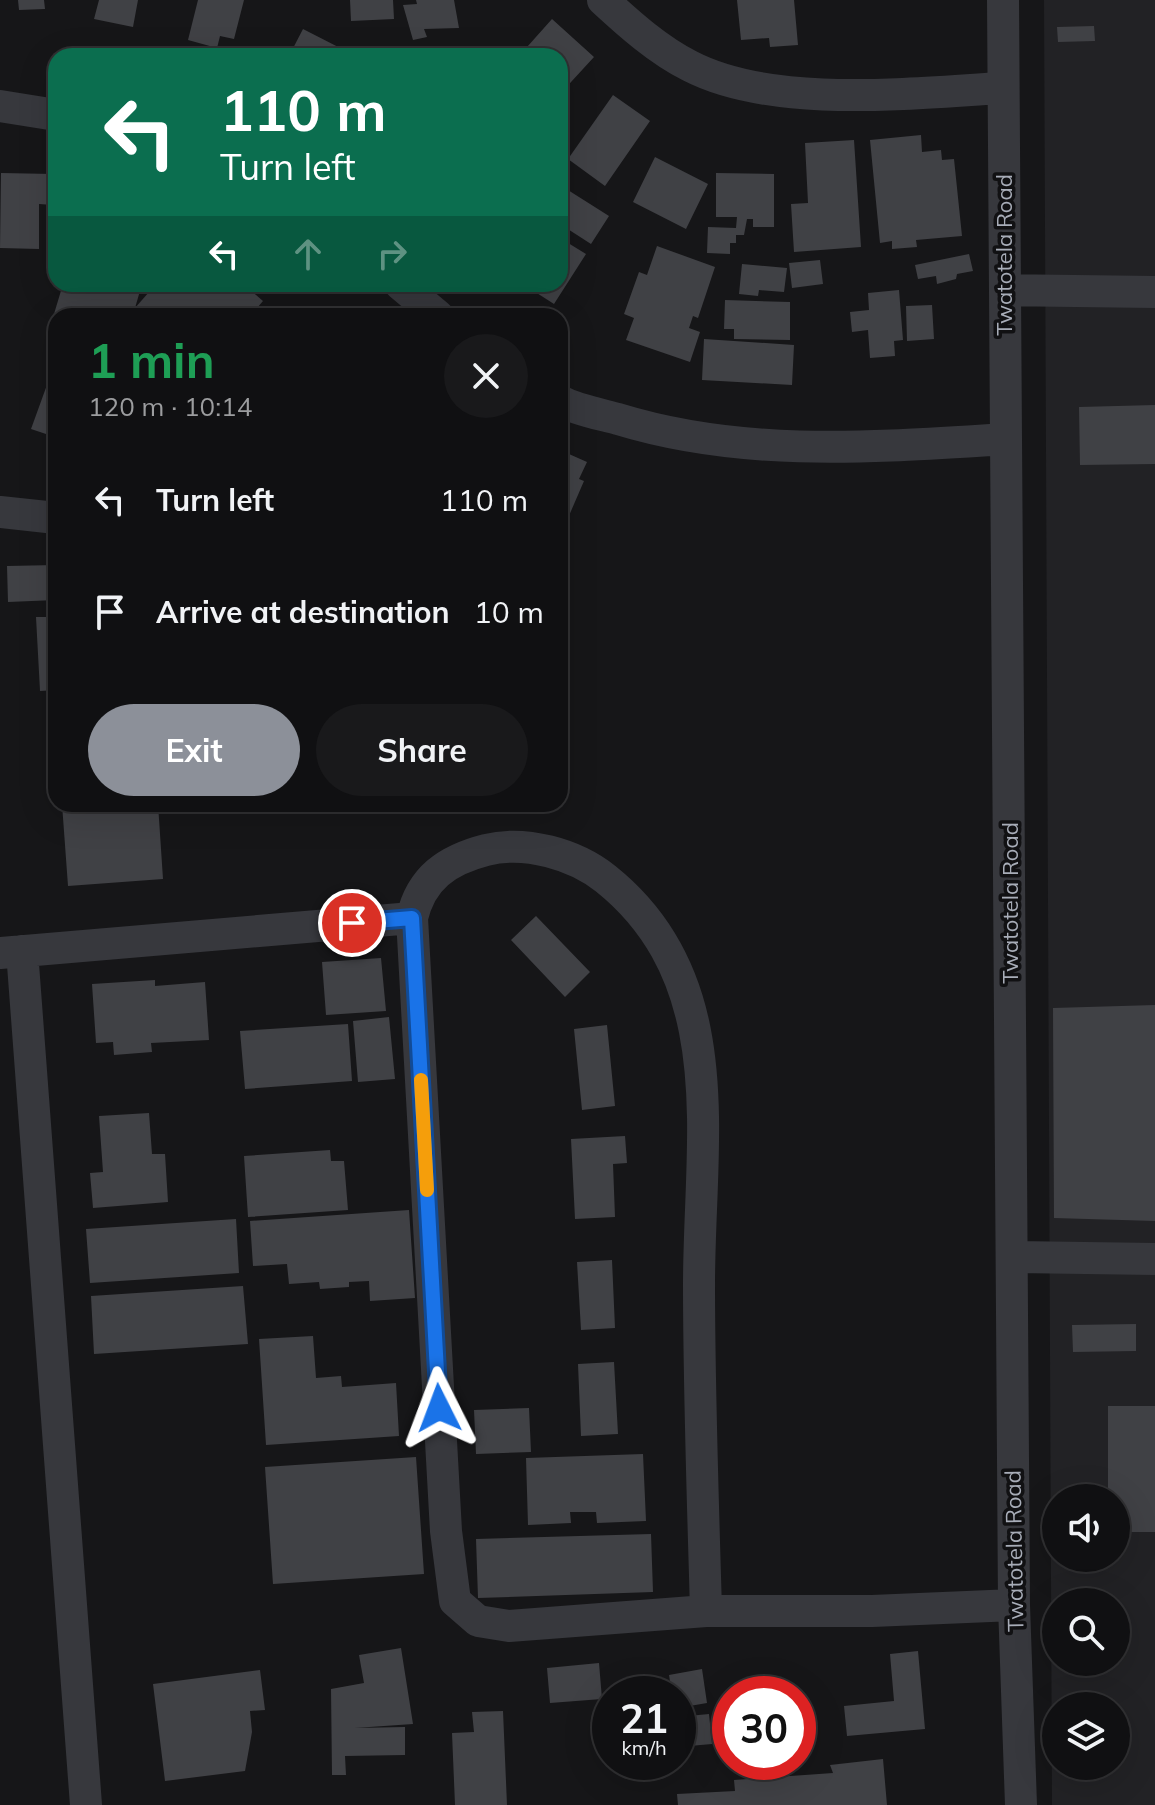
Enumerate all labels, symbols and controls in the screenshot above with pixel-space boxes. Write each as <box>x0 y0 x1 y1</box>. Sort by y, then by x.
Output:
text: 110 m <box>220 75 387 145</box>
icon: left <box>88 80 192 184</box>
text: Turn left <box>220 144 356 189</box>
street label: Twatotela Road <box>990 174 1018 336</box>
icon: left <box>202 232 246 276</box>
icon: ahead <box>286 232 330 276</box>
icon: right <box>370 232 414 276</box>
text: 1 min <box>88 330 215 390</box>
button: close <box>444 334 528 418</box>
text: 120 m · 10:14 <box>88 390 252 423</box>
icon: left <box>88 478 132 522</box>
text: Turn left <box>156 481 274 519</box>
text: 110 m <box>440 481 528 519</box>
icon: arrive <box>88 590 132 634</box>
text: Arrive at destination <box>156 593 450 631</box>
text: 10 m <box>474 593 544 631</box>
button: Exit <box>88 704 300 796</box>
button: Share <box>316 704 528 796</box>
street label: Twatotela Road <box>996 822 1024 984</box>
pin <box>318 889 386 957</box>
icon: arrive <box>330 901 374 945</box>
position arrow <box>397 1366 481 1450</box>
street label: Twatotela Road <box>999 1470 1029 1632</box>
map controls <box>1042 1484 1130 1780</box>
button: sound <box>1042 1484 1130 1572</box>
button: search <box>1042 1588 1130 1676</box>
speed limit sign: 30 <box>712 1676 816 1780</box>
button: layers <box>1042 1692 1130 1780</box>
text: 21 <box>620 1693 668 1743</box>
text: km/h <box>621 1735 667 1760</box>

